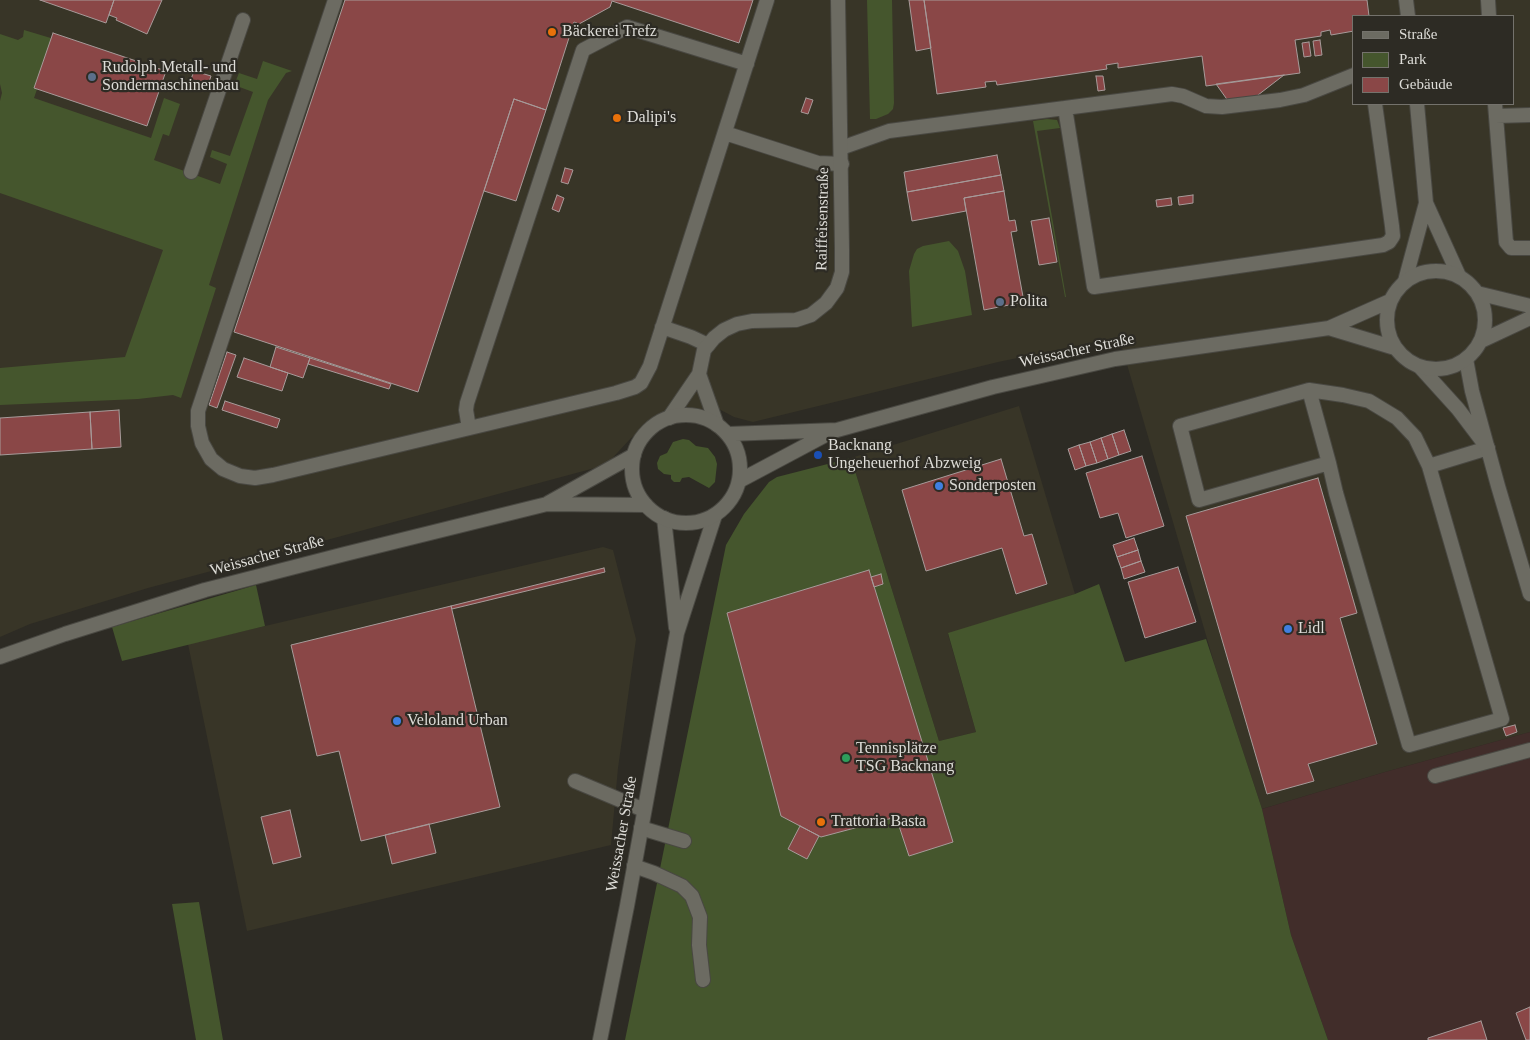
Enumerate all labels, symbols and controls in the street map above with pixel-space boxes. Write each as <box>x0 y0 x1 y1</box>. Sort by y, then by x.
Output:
legend <box>1352 15 1515 105</box>
place label: Bäckerei Trefz <box>562 22 657 42</box>
marker: Bäckerei Trefz <box>546 26 558 38</box>
text: Straße <box>1399 26 1437 42</box>
text: Park <box>1399 51 1427 67</box>
place label: Rudolph Metall- und Sondermaschinenbau <box>102 58 239 96</box>
marker: Rudolph Metall- und Sondermaschinenbau <box>86 71 98 83</box>
text: Gebäude <box>1399 76 1452 92</box>
place label: Dalipi's <box>627 108 676 128</box>
marker: Dalipi's <box>611 112 623 124</box>
street label: Raiffeisenstraße <box>812 167 834 271</box>
place label: Polita <box>1010 292 1047 312</box>
marker: Polita <box>994 296 1006 308</box>
street label: Weissacher Straße <box>1018 329 1136 373</box>
place label: Backnang Ungeheuerhof Abzweig <box>828 436 981 474</box>
marker: Backnang Ungeheuerhof Abzweig <box>812 449 824 461</box>
place label: Sonderposten <box>949 476 1036 496</box>
marker: Sonderposten <box>933 480 945 492</box>
street label: Weissacher Straße <box>208 532 326 580</box>
place label: Lidl <box>1298 619 1325 639</box>
marker: Lidl <box>1282 623 1294 635</box>
place label: Veloland Urban <box>407 711 508 731</box>
marker: Veloland Urban <box>391 715 403 727</box>
place label: Tennisplätze TSG Backnang <box>856 739 954 777</box>
marker: Tennisplätze TSG Backnang <box>840 752 852 764</box>
street label: Weissacher Straße <box>602 775 642 893</box>
place label: Trattoria Basta <box>831 812 926 832</box>
marker: Trattoria Basta <box>815 816 827 828</box>

